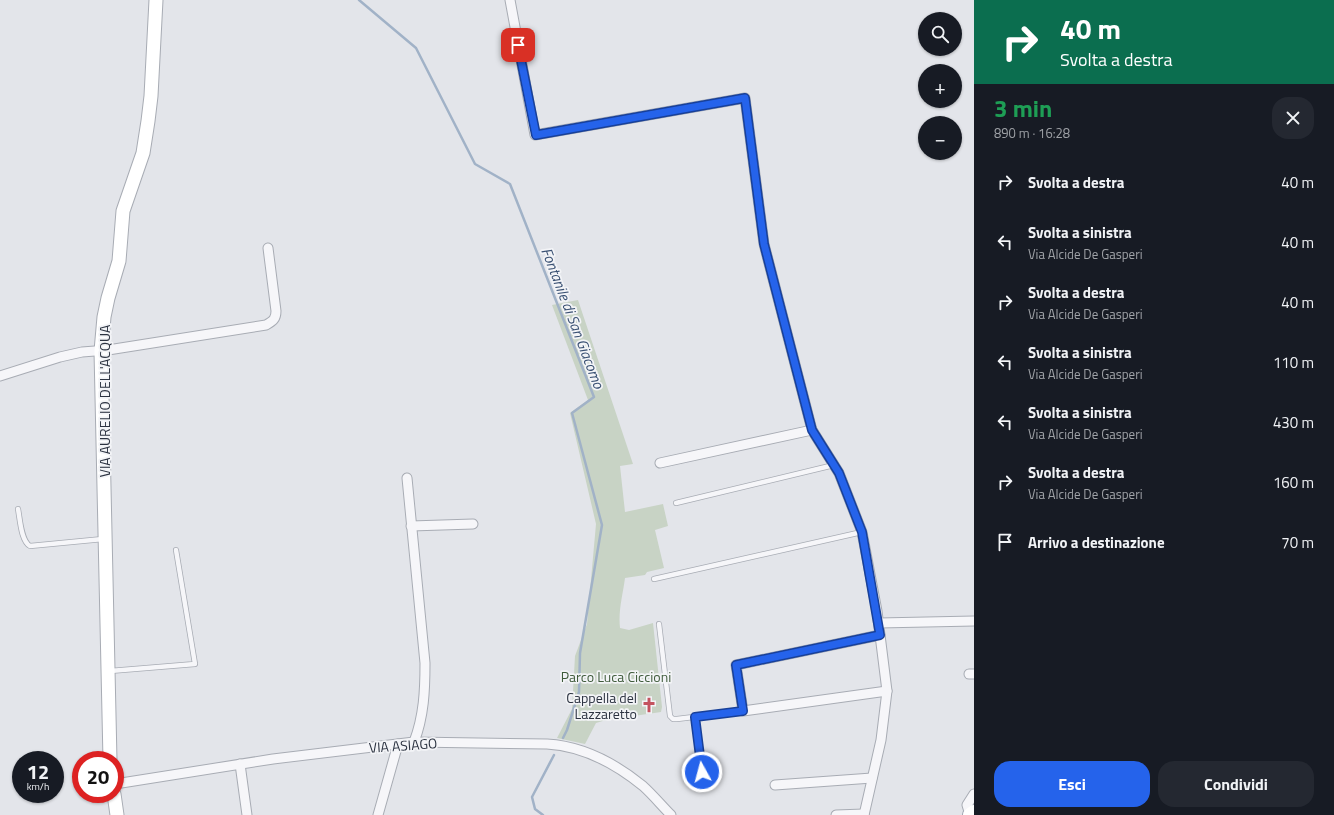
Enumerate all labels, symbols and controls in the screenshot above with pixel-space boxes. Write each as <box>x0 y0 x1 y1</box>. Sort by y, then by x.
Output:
text: 40 m <box>1060 7 1121 50</box>
map controls <box>918 12 962 160</box>
button: search <box>918 12 962 56</box>
icon: right <box>994 16 1046 68</box>
pin <box>501 28 535 62</box>
icon: arrive <box>507 34 529 56</box>
text: Svolta a destra <box>1060 46 1173 73</box>
button: + <box>918 64 962 108</box>
text: 3 min <box>994 90 1052 126</box>
button: close <box>1272 97 1314 139</box>
button: − <box>918 116 962 160</box>
text: 890 m · 16:28 <box>994 123 1070 143</box>
icon: right <box>994 171 1016 193</box>
text: Svolta a destra <box>1028 171 1125 194</box>
text: 40 m <box>1281 171 1314 194</box>
text: Svolta a sinistra <box>1028 221 1132 244</box>
icon: left <box>994 231 1016 253</box>
text: 40 m <box>1281 231 1314 254</box>
water label: Fontanile di San Giacomo <box>535 244 611 392</box>
text: Via Alcide De Gasperi <box>1028 244 1143 264</box>
text: Svolta a destra <box>1028 281 1125 304</box>
icon: right <box>994 291 1016 313</box>
text: 40 m <box>1281 291 1314 314</box>
text: Via Alcide De Gasperi <box>1028 304 1143 324</box>
street label: VIA AURELIO DELL'ACQUA <box>94 324 115 477</box>
text: Svolta a sinistra <box>1028 341 1132 364</box>
icon: left <box>994 351 1016 373</box>
text: 110 m <box>1273 351 1314 374</box>
text: Via Alcide De Gasperi <box>1028 364 1143 384</box>
text: Svolta a sinistra <box>1028 401 1132 424</box>
icon: left <box>994 411 1016 433</box>
text: 430 m <box>1273 411 1314 434</box>
text: Via Alcide De Gasperi <box>1028 424 1143 444</box>
text: Svolta a destra <box>1028 461 1125 484</box>
icon: right <box>994 471 1016 493</box>
text: 160 m <box>1273 471 1314 494</box>
text: Via Alcide De Gasperi <box>1028 484 1143 504</box>
icon: arrive <box>994 531 1016 553</box>
text: Arrivo a destinazione <box>1028 531 1165 554</box>
text: 70 m <box>1281 531 1314 554</box>
park label: Parco Luca Ciccioni <box>561 666 671 687</box>
place label: Cappella del Lazzaretto <box>566 687 637 724</box>
church icon: Cappella del Lazzaretto <box>640 696 658 714</box>
street label: VIA ASIAGO <box>368 732 438 758</box>
speed limit sign: 20 <box>72 751 124 803</box>
position arrow <box>681 751 723 793</box>
text: 12 <box>27 756 49 787</box>
button: Esci <box>994 761 1150 807</box>
button: Condividi <box>1158 761 1314 807</box>
text: km/h <box>27 779 49 794</box>

